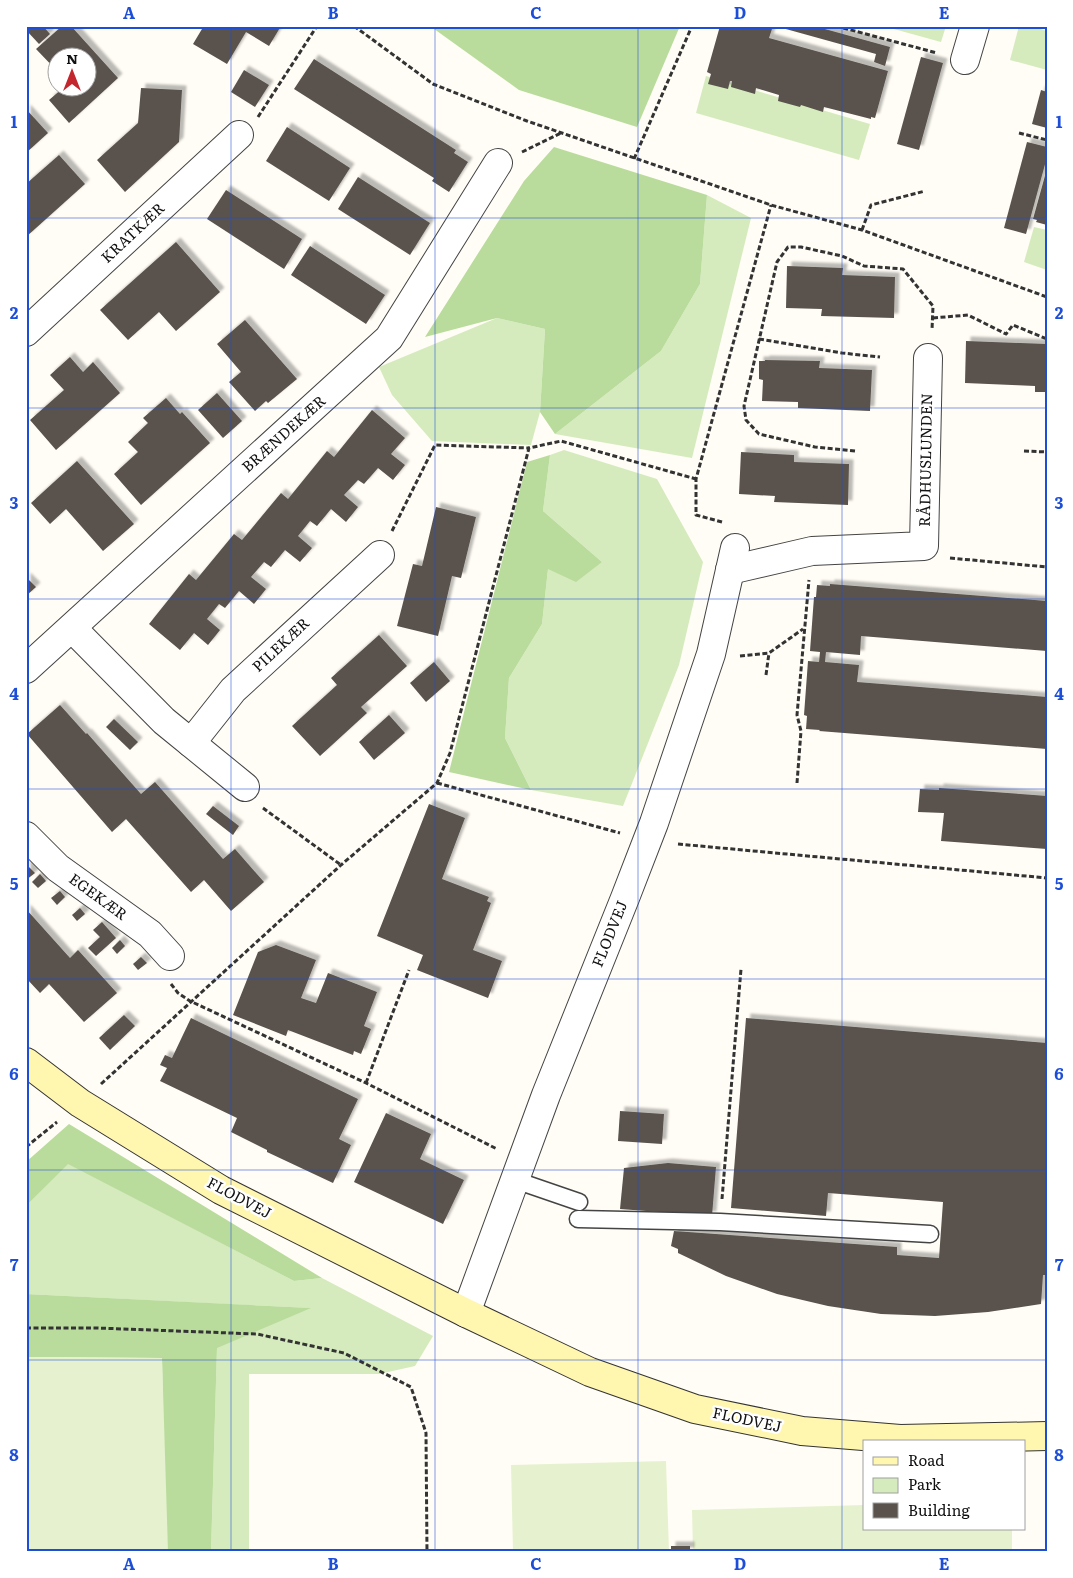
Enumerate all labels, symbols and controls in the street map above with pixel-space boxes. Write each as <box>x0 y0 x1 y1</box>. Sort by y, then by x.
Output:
text: A <box>123 0 135 24</box>
text: B <box>327 0 339 24</box>
text: C <box>530 0 542 24</box>
text: D <box>734 0 746 24</box>
text: E <box>939 0 950 24</box>
north arrow <box>48 48 98 98</box>
text: N <box>66 48 78 68</box>
text: 1 <box>11 109 18 133</box>
text: 1 <box>1056 109 1063 133</box>
street label: KRATKÆR <box>95 196 169 268</box>
text: 2 <box>10 300 19 324</box>
text: 2 <box>1055 300 1064 324</box>
street label: BRÆNDEKÆR <box>236 389 330 477</box>
street label: RÅDHUSLUNDEN <box>912 393 937 527</box>
text: 3 <box>10 490 19 514</box>
text: 3 <box>1055 490 1064 514</box>
street label: PILEKÆR <box>246 611 314 677</box>
text: 4 <box>9 681 19 705</box>
text: 4 <box>1054 681 1064 705</box>
street label: EGEKÆR <box>65 867 133 925</box>
text: 5 <box>10 871 19 895</box>
text: 5 <box>1055 871 1064 895</box>
street label: FLODVEJ <box>585 897 632 970</box>
text: 6 <box>9 1061 19 1085</box>
text: 6 <box>1054 1061 1064 1085</box>
street label: FLODVEJ <box>203 1170 276 1223</box>
text: 7 <box>10 1252 19 1276</box>
text: 7 <box>1055 1252 1064 1276</box>
street label: FLODVEJ <box>711 1400 784 1437</box>
legend <box>863 1440 1026 1530</box>
text: 8 <box>9 1442 19 1466</box>
text: 8 <box>1054 1442 1064 1466</box>
text: Road <box>908 1448 944 1471</box>
text: Park <box>908 1472 942 1495</box>
text: Building <box>908 1498 970 1521</box>
text: A <box>123 1551 135 1575</box>
text: B <box>327 1551 339 1575</box>
text: C <box>530 1551 542 1575</box>
text: D <box>734 1551 746 1575</box>
text: E <box>939 1551 950 1575</box>

